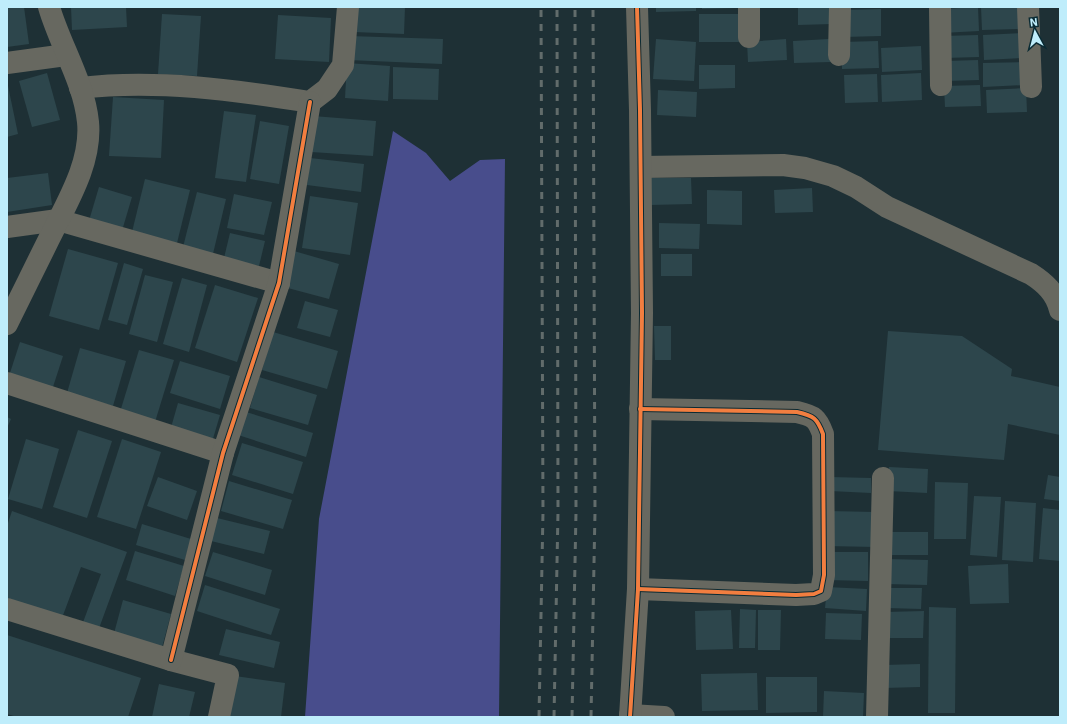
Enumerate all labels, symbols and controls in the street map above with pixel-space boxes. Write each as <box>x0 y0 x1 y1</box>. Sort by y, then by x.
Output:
north arrow <box>1015 12 1055 52</box>
text: N <box>1029 15 1039 30</box>

